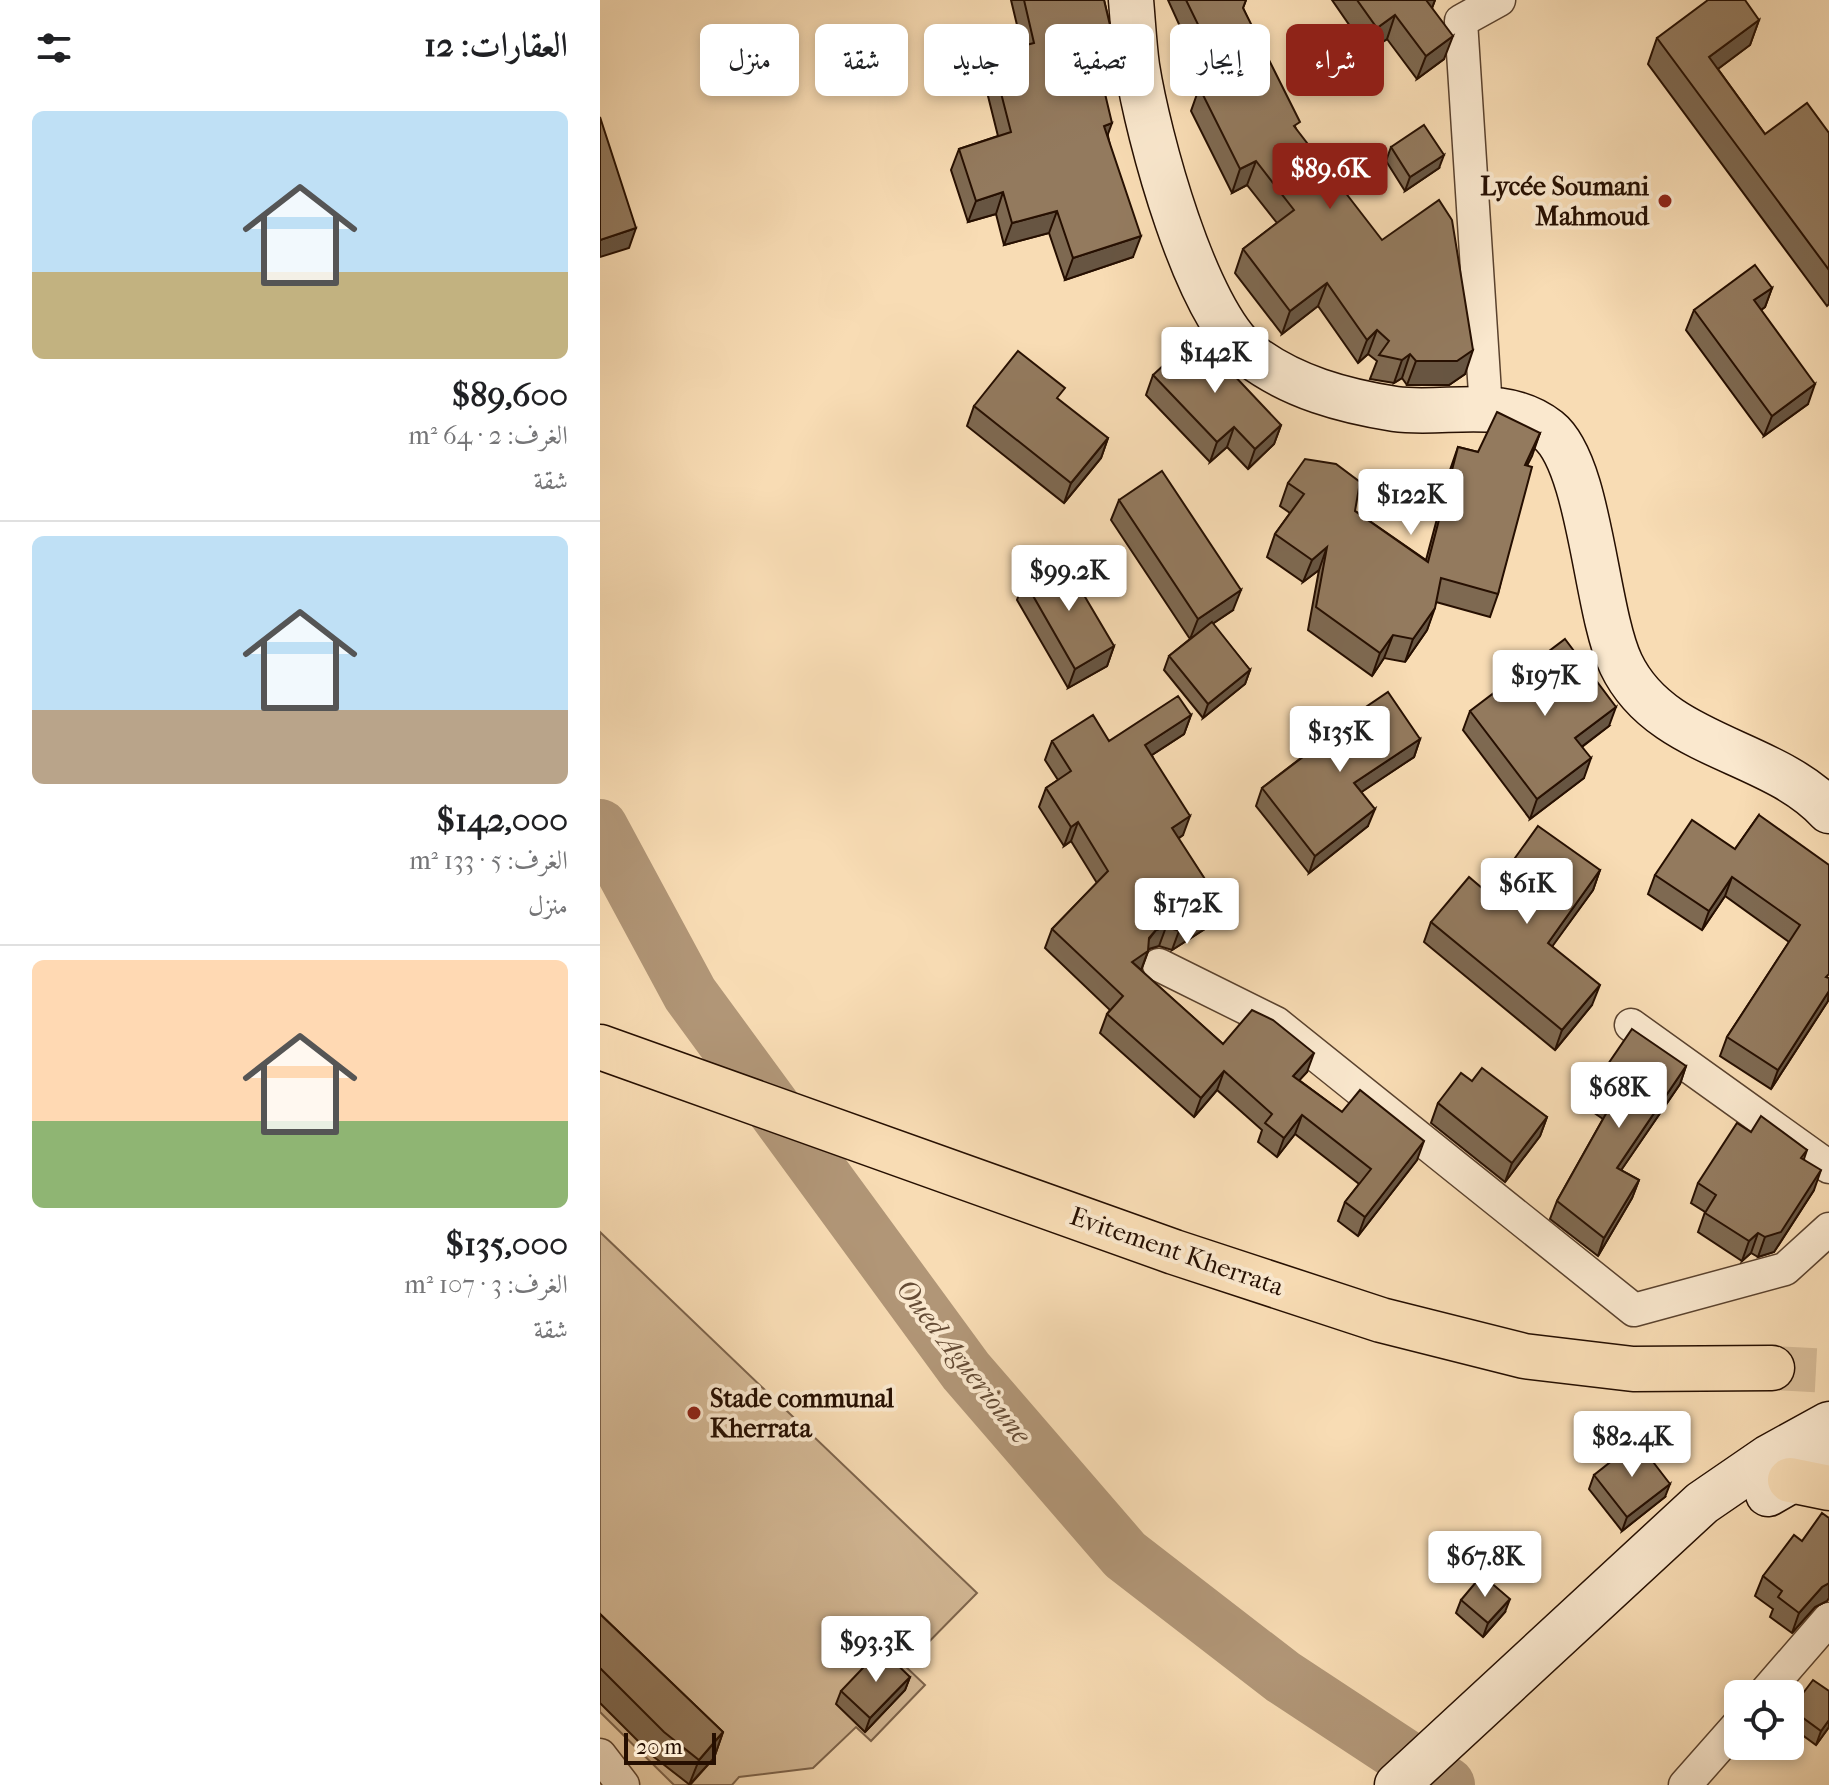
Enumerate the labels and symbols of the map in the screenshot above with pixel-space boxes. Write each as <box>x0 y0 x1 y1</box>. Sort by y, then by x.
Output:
pin: $89.6K <box>1265 143 1395 211</box>
place label: Lycée Soumani Mahmoud <box>1480 171 1650 232</box>
marker: Lycée Soumani Mahmoud <box>1656 192 1674 210</box>
pin: $142K <box>1159 327 1271 395</box>
pin: $122K <box>1355 469 1467 537</box>
pin: $99.2K <box>1004 545 1134 613</box>
pin: $197K <box>1489 650 1601 718</box>
pin: $135K <box>1284 706 1396 774</box>
pin: $61K <box>1480 858 1574 926</box>
pin: $172K <box>1131 878 1243 946</box>
pin: $68K <box>1572 1062 1666 1130</box>
street label: Evitement Kherrata <box>1066 1200 1289 1303</box>
water label: Oued Aguerioune <box>889 1273 1038 1451</box>
place label: Stade communal Kherrata <box>710 1383 895 1444</box>
marker: Stade communal Kherrata <box>685 1404 703 1422</box>
pin: $82.4K <box>1567 1411 1697 1479</box>
pin: $67.8K <box>1420 1531 1550 1599</box>
pin: $93.3K <box>811 1616 941 1684</box>
scale bar <box>624 1729 716 1765</box>

